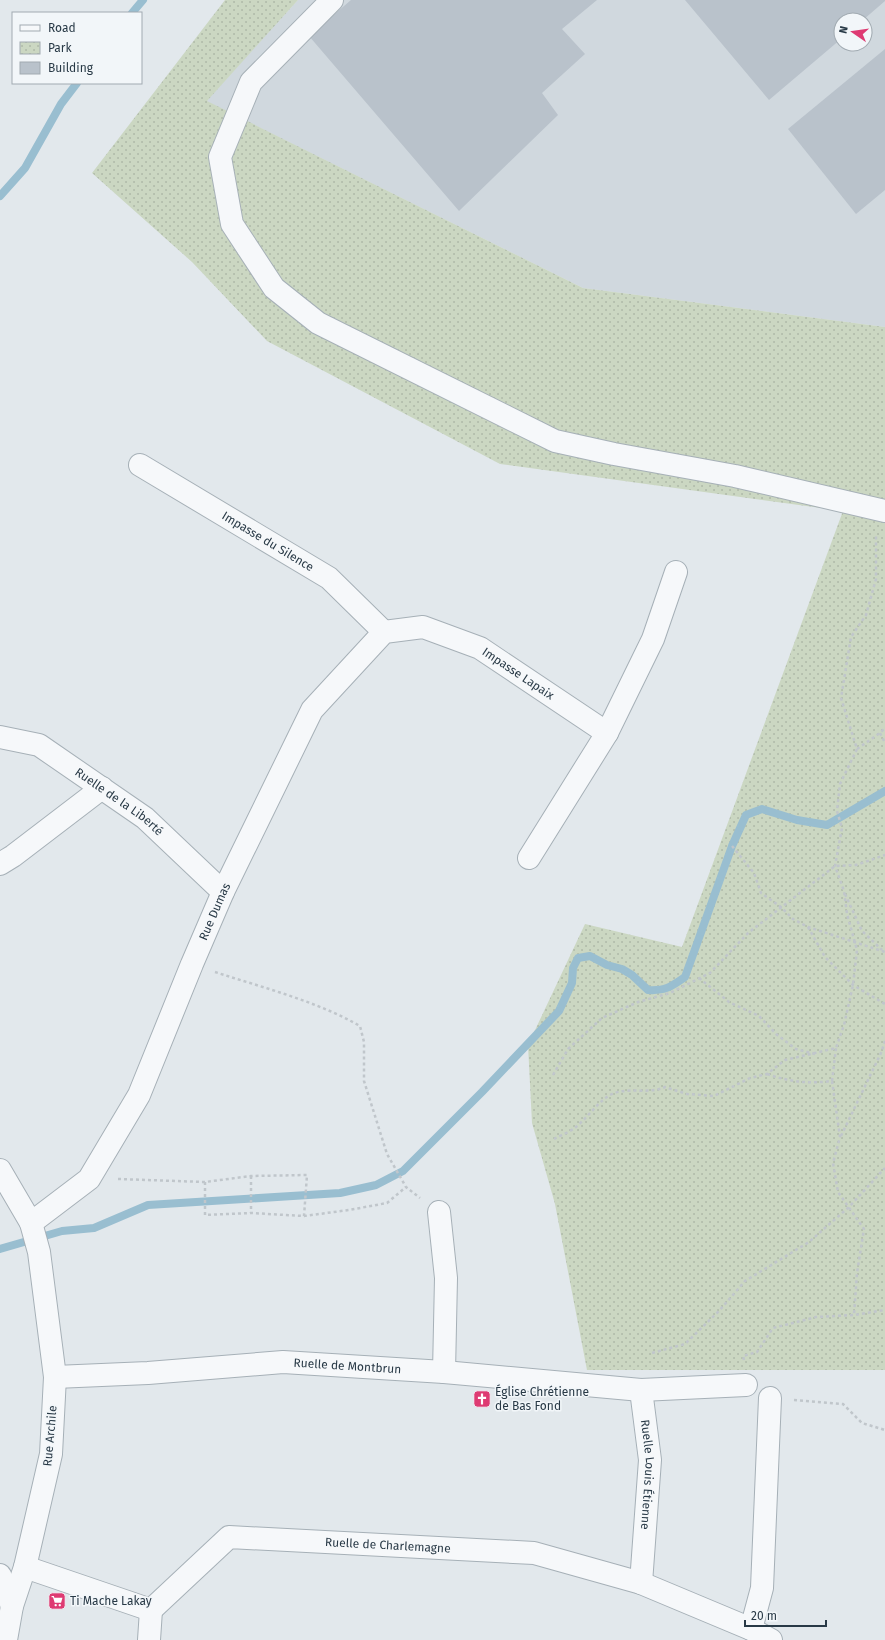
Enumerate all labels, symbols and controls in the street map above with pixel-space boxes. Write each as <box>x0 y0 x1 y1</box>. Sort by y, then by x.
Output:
legend <box>12 12 142 84</box>
north arrow <box>833 12 873 52</box>
text: Road <box>48 21 76 35</box>
text: N <box>837 25 851 35</box>
text: Park <box>48 41 72 55</box>
text: Building <box>48 61 94 75</box>
street label: Impasse du Silence <box>219 509 316 574</box>
street label: Impasse Lapaix <box>480 645 557 703</box>
street label: Ruelle de la Liberté <box>72 765 166 839</box>
street label: Rue Dumas <box>196 880 234 942</box>
street label: Ruelle de Montbrun <box>293 1356 402 1376</box>
place label: Église Chrétienne de Bas Fond <box>495 1384 589 1413</box>
church icon: Église Chrétienne de Bas Fond <box>472 1389 492 1409</box>
street label: Rue Archile <box>40 1405 60 1467</box>
street label: Ruelle Louis Étienne <box>638 1419 657 1530</box>
street label: Ruelle de Charlemagne <box>325 1535 451 1556</box>
supermarket icon: Ti Mache Lakay <box>47 1591 67 1611</box>
place label: Ti Mache Lakay <box>70 1594 152 1608</box>
scale bar <box>745 1602 826 1628</box>
text: 20 m <box>751 1609 777 1623</box>

